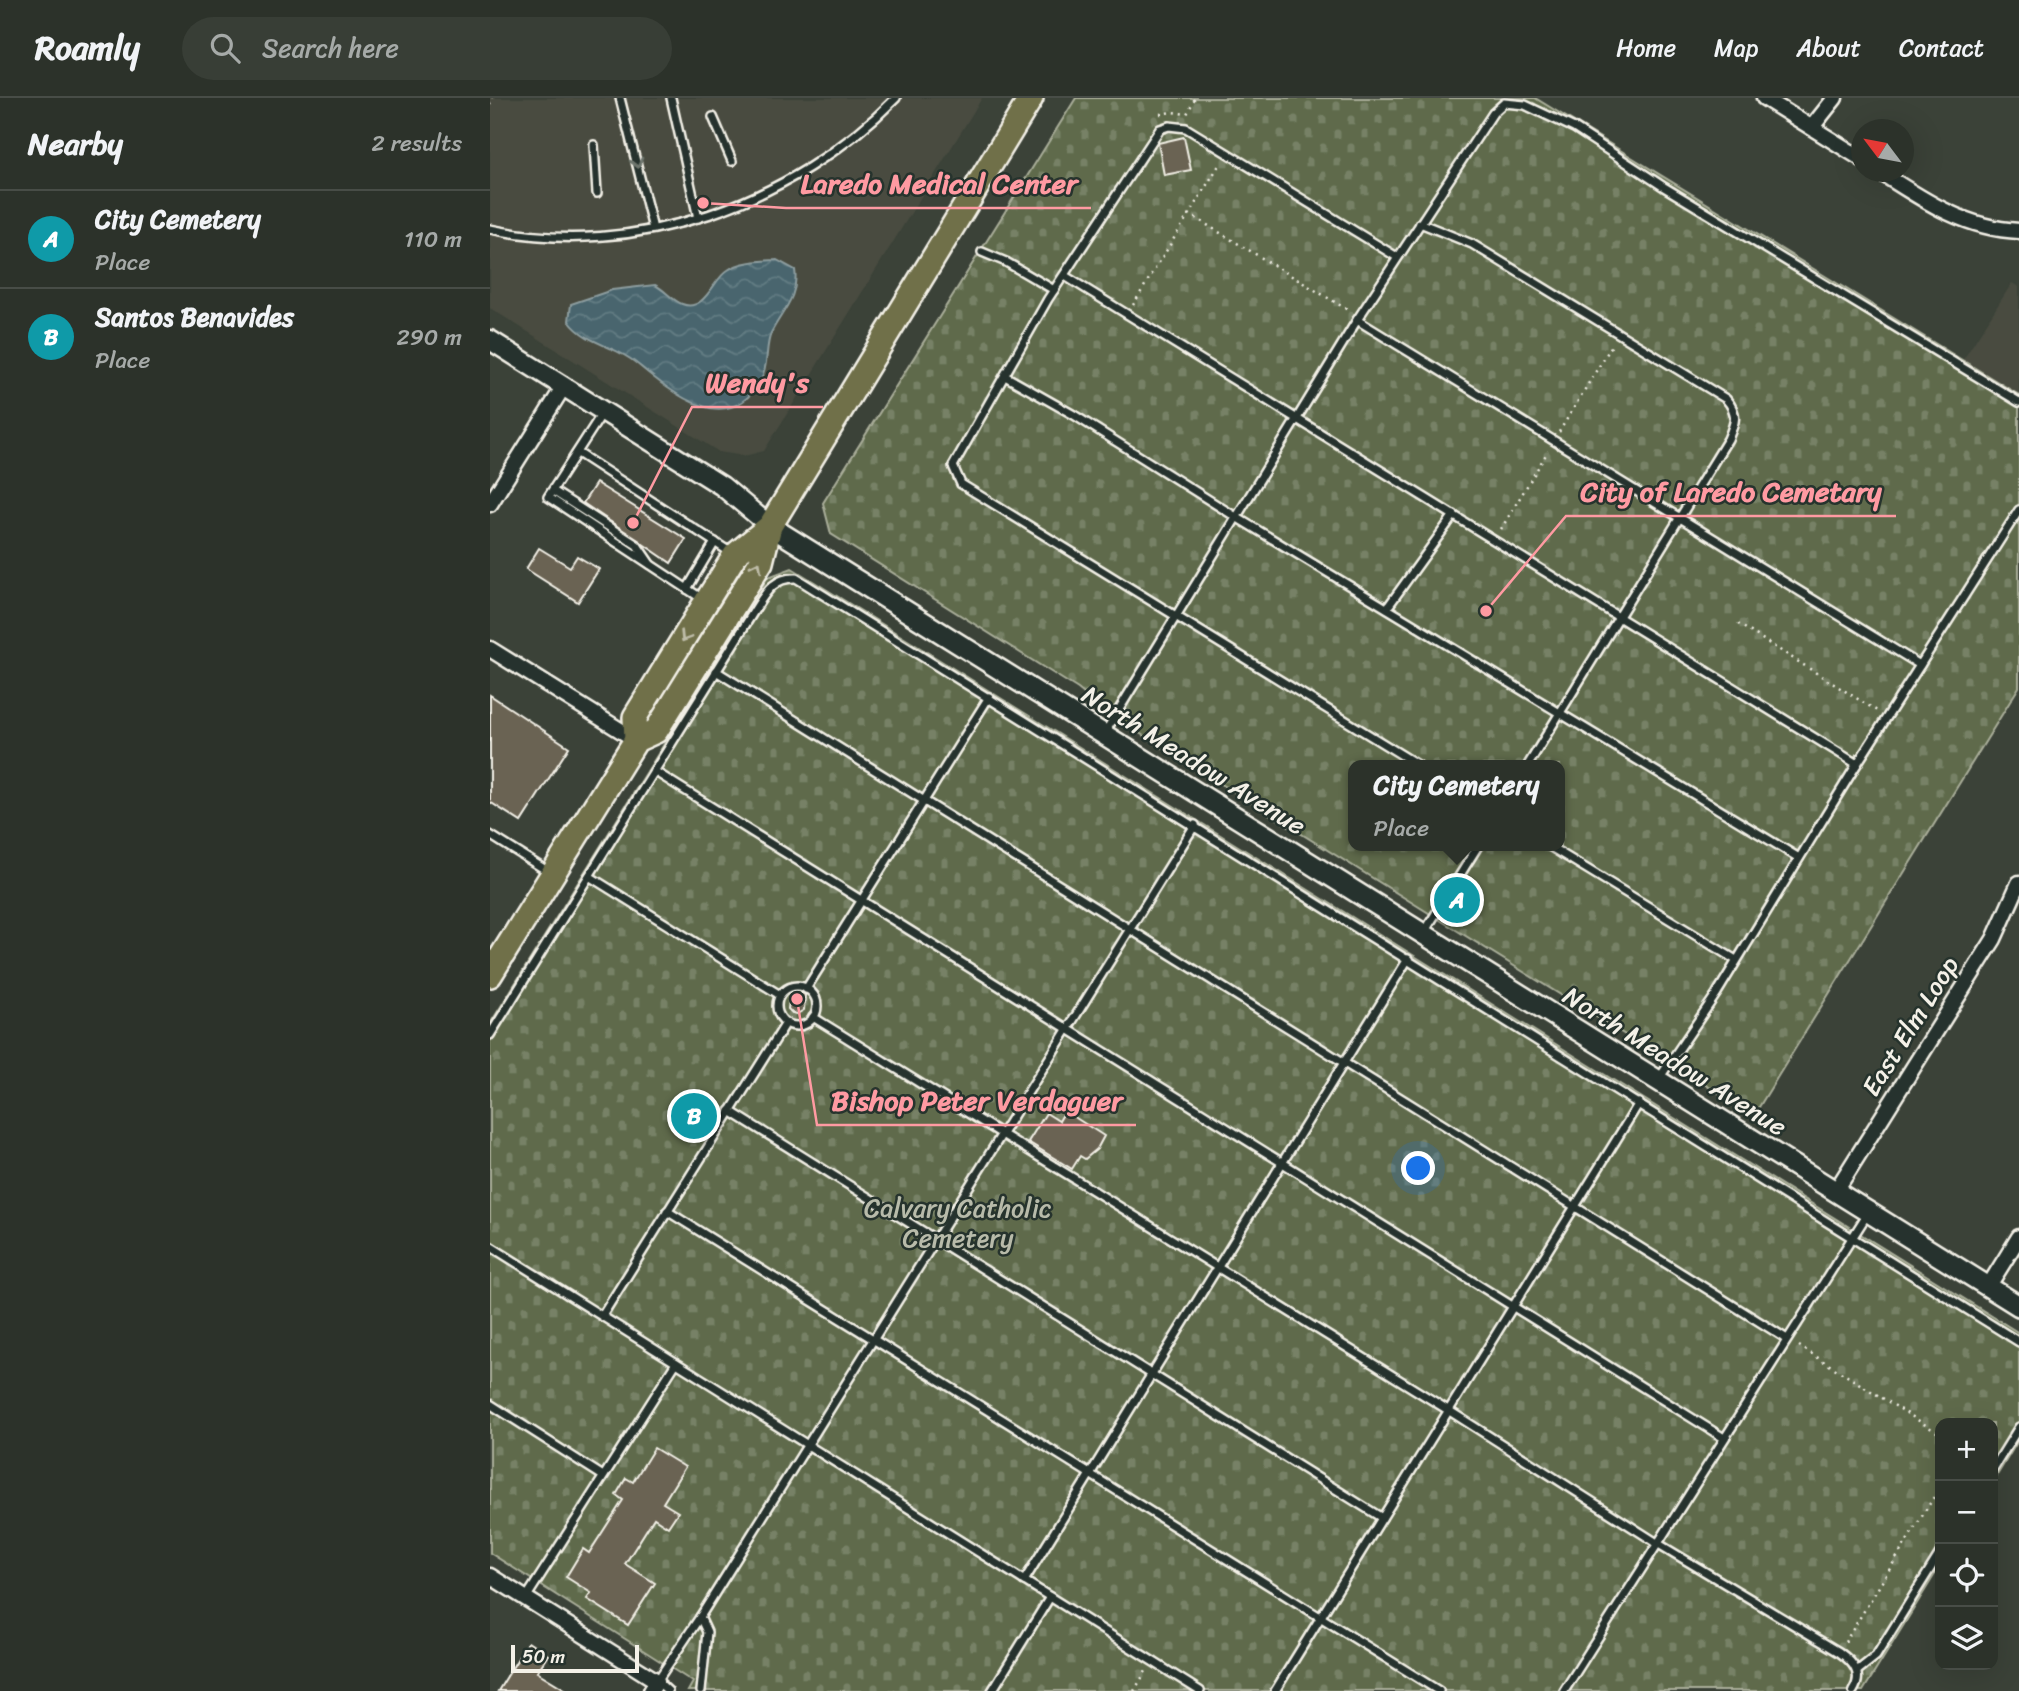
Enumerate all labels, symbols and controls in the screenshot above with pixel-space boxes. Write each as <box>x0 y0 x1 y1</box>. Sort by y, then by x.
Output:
search box <box>182 17 672 80</box>
text: Roamly <box>35 19 140 77</box>
text: Search here <box>262 25 399 71</box>
text: Home <box>1616 27 1676 69</box>
text: Map <box>1714 27 1758 69</box>
text: About <box>1796 27 1861 69</box>
text: Contact <box>1899 27 1984 69</box>
icon: search <box>206 29 244 67</box>
text: Nearby <box>28 117 123 171</box>
north arrow <box>1851 119 1914 182</box>
text: 2 results <box>371 123 462 164</box>
one-way arrow <box>629 157 643 169</box>
callout: Laredo Medical Center <box>786 159 1091 208</box>
text: Laredo Medical Center <box>801 159 1080 208</box>
text: City Cemetery <box>95 196 261 242</box>
text: A <box>43 219 59 260</box>
text: 110 m <box>404 219 462 260</box>
text: Place <box>95 242 150 283</box>
text: Santos Benavides <box>95 294 294 340</box>
text: B <box>44 317 58 358</box>
text: 290 m <box>396 317 462 358</box>
text: Place <box>95 340 150 381</box>
callout: Wendy's <box>692 358 823 407</box>
text: Wendy's <box>705 358 810 407</box>
callout: City of Laredo Cemetary <box>1566 467 1896 516</box>
text: City of Laredo Cemetary <box>1579 467 1882 516</box>
one-way arrow <box>749 561 762 574</box>
one-way arrow <box>680 630 693 643</box>
street label: North Meadow Avenue <box>1073 672 1315 848</box>
popup <box>1348 760 1565 851</box>
text: City Cemetery <box>1374 762 1539 808</box>
text: Place <box>1374 808 1429 849</box>
pin: A <box>1434 874 1480 926</box>
street label: East Elm Loop <box>1849 946 1972 1105</box>
street label: North Meadow Avenue <box>1554 973 1796 1149</box>
callout: Bishop Peter Verdaguer <box>817 1076 1136 1125</box>
text: Bishop Peter Verdaguer <box>831 1076 1125 1125</box>
pin: B <box>671 1090 717 1142</box>
your location <box>1401 1151 1435 1185</box>
park label: Calvary Catholic Cemetery <box>864 1185 1052 1261</box>
map controls <box>1935 1418 1998 1670</box>
button: + <box>1935 1418 1998 1481</box>
button: − <box>1935 1481 1998 1544</box>
button: locate <box>1935 1544 1998 1607</box>
button: layers <box>1935 1607 1998 1670</box>
text: 50 m <box>522 1640 565 1673</box>
scale bar <box>511 1642 639 1674</box>

